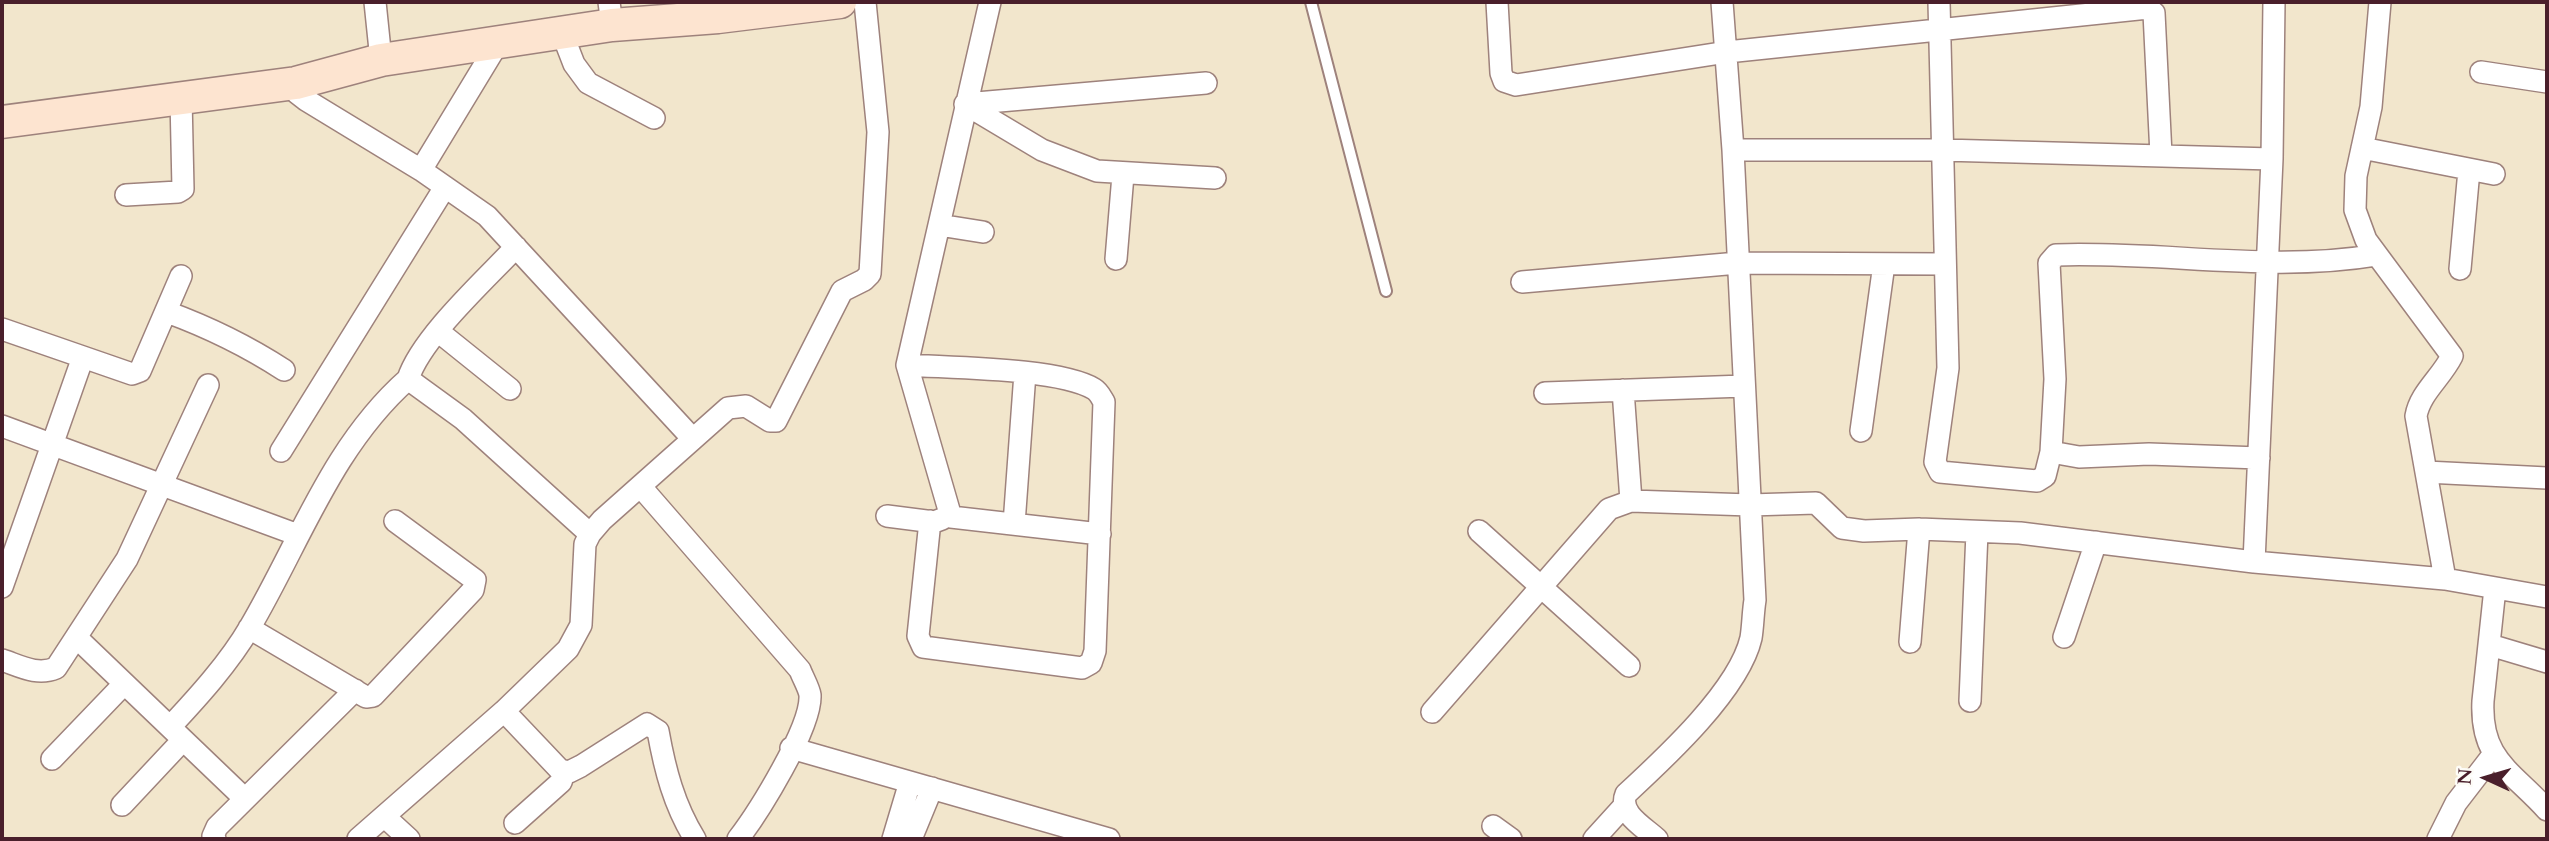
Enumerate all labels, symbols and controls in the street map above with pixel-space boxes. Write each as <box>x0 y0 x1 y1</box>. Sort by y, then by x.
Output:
north arrow <box>2451 743 2521 813</box>
text: N <box>2452 767 2479 786</box>

